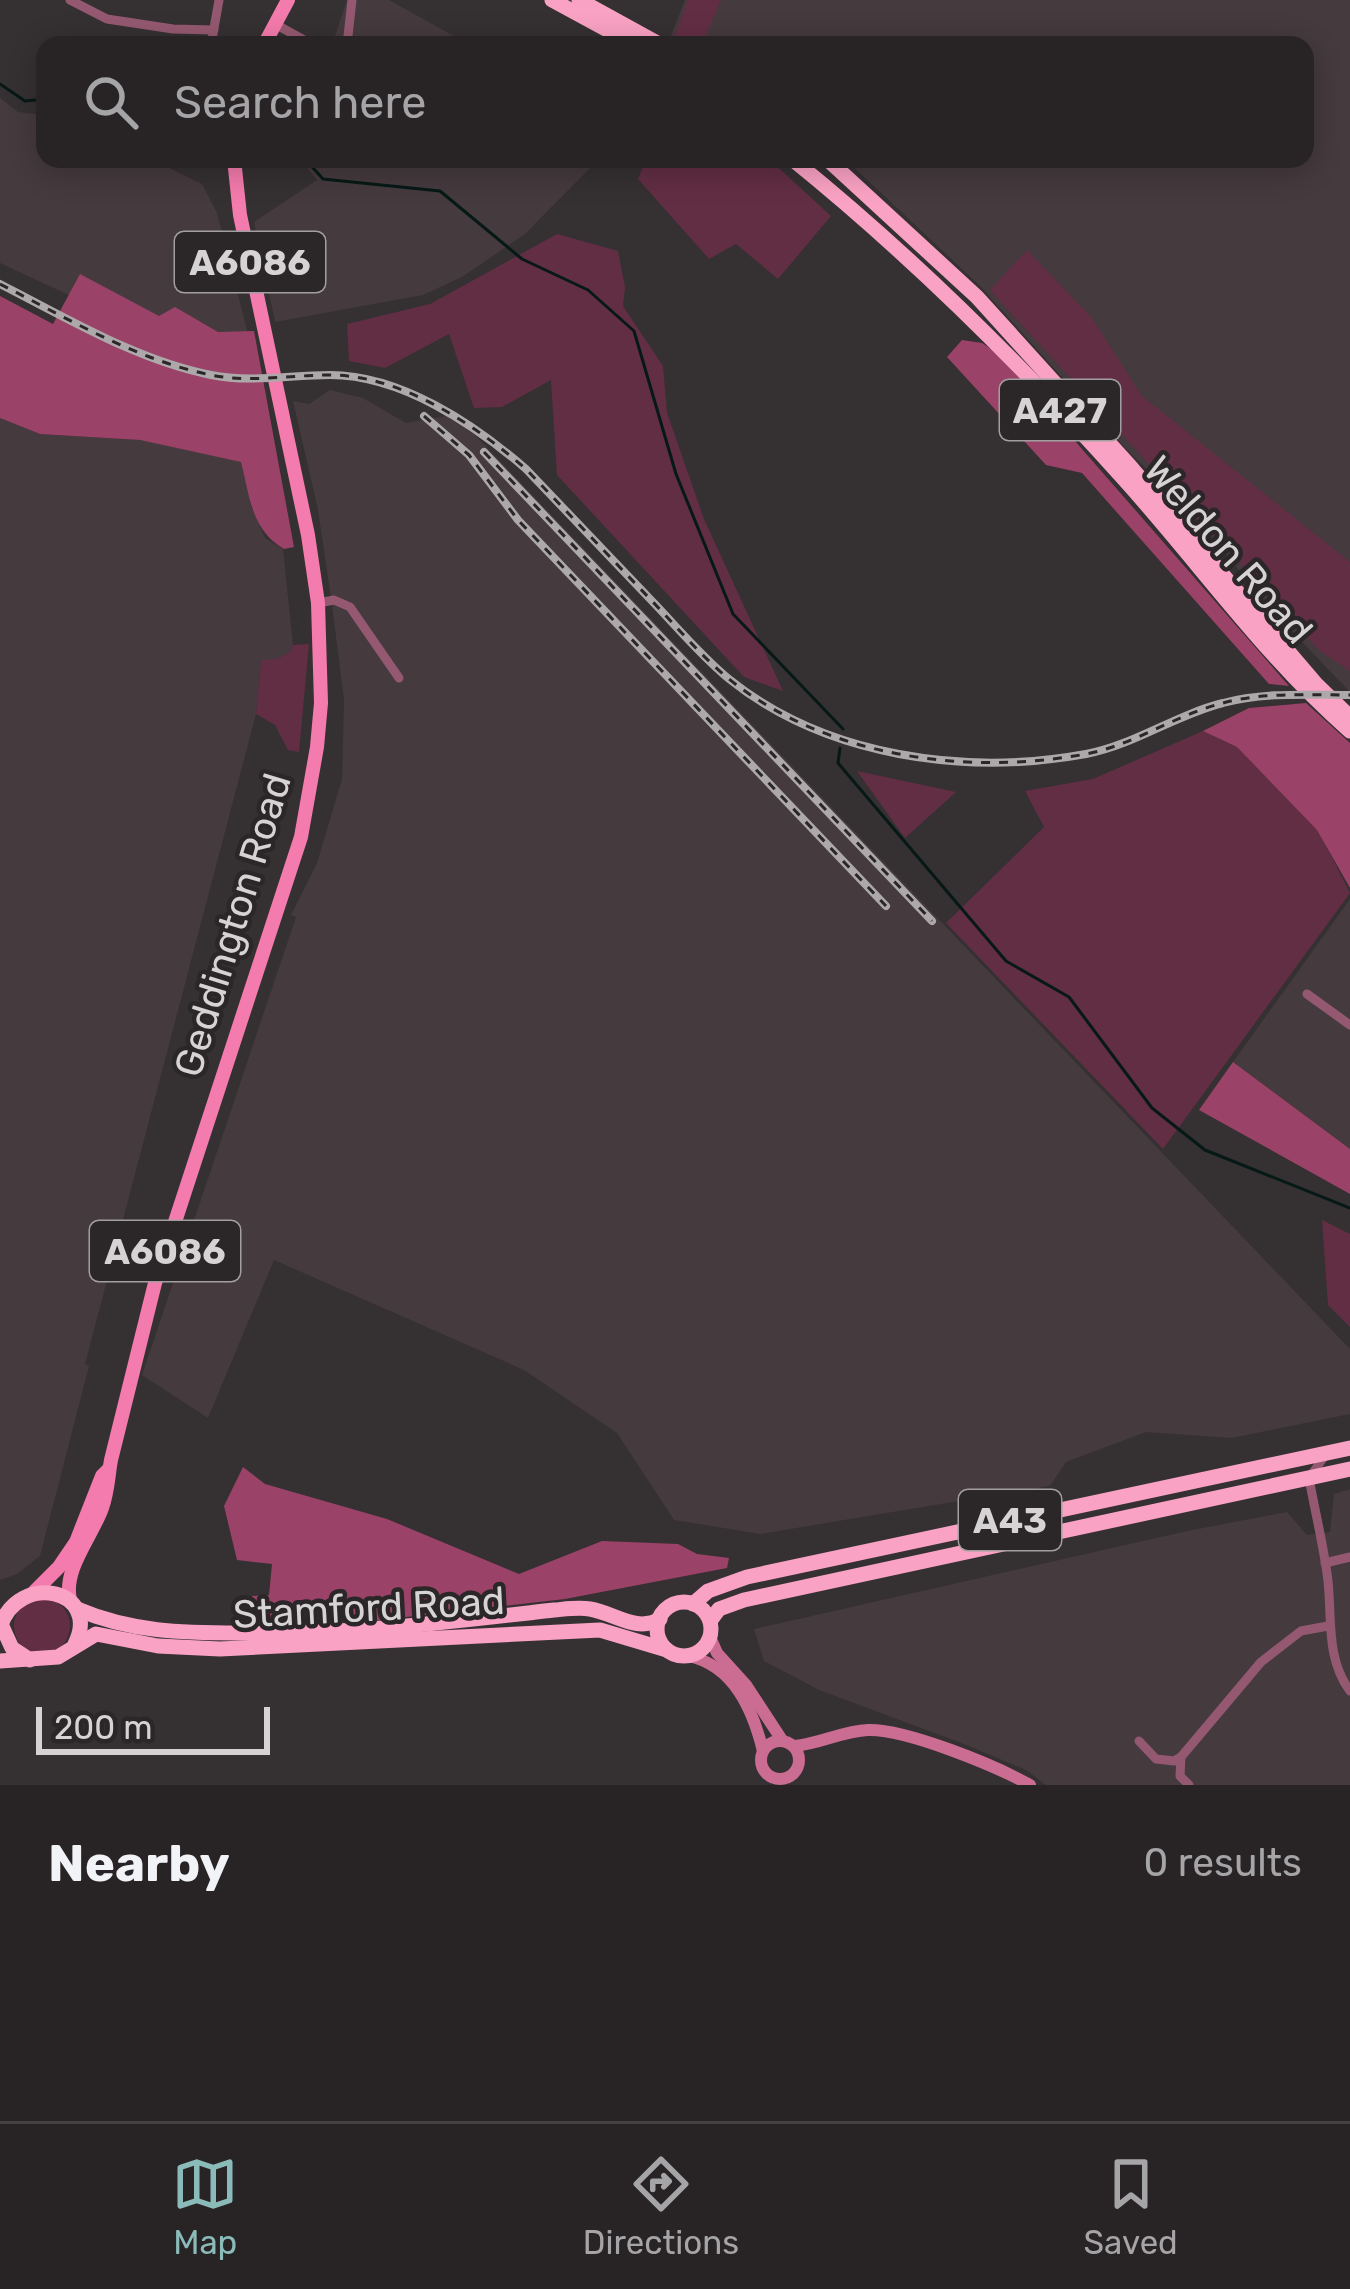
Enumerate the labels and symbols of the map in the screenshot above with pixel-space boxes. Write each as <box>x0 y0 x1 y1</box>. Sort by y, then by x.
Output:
road number: A6086 <box>175 232 325 292</box>
road number: A427 <box>1000 380 1120 440</box>
street label: Weldon Road <box>1134 447 1322 653</box>
street label: Geddington Road <box>165 768 301 1082</box>
road number: A6086 <box>90 1221 240 1281</box>
road number: A43 <box>959 1490 1061 1550</box>
street label: Stamford Road <box>232 1578 506 1638</box>
scale bar <box>36 1701 270 1754</box>

